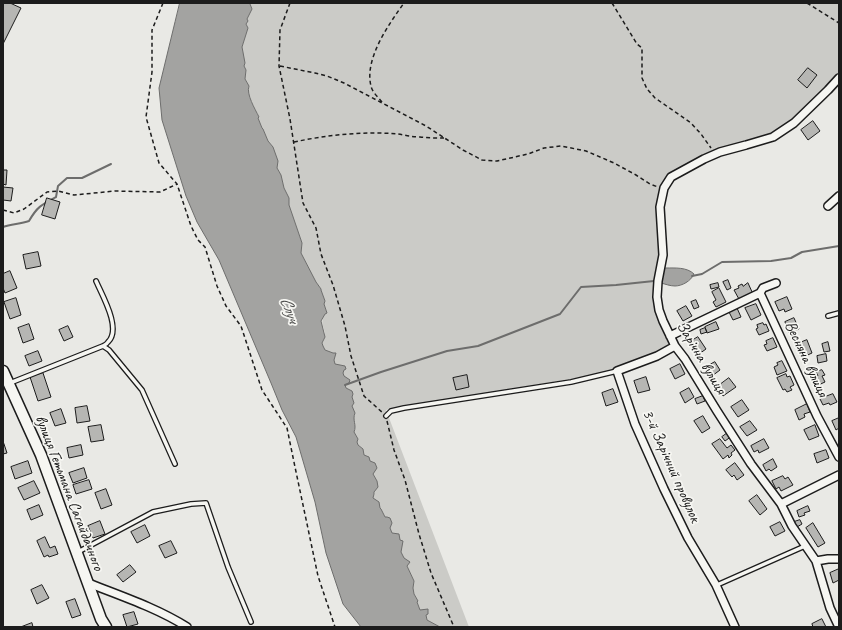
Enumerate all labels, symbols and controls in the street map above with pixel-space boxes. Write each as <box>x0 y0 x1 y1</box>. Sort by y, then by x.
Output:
water label: Случ <box>275 294 303 326</box>
street label: Зарічна вулиця <box>672 318 730 398</box>
street label: Весняна вулиця <box>780 318 832 400</box>
street label: 3-й Зарічний провулок <box>638 407 704 525</box>
street label: вулиця Гетьмана Сагайдачного <box>30 413 108 573</box>

